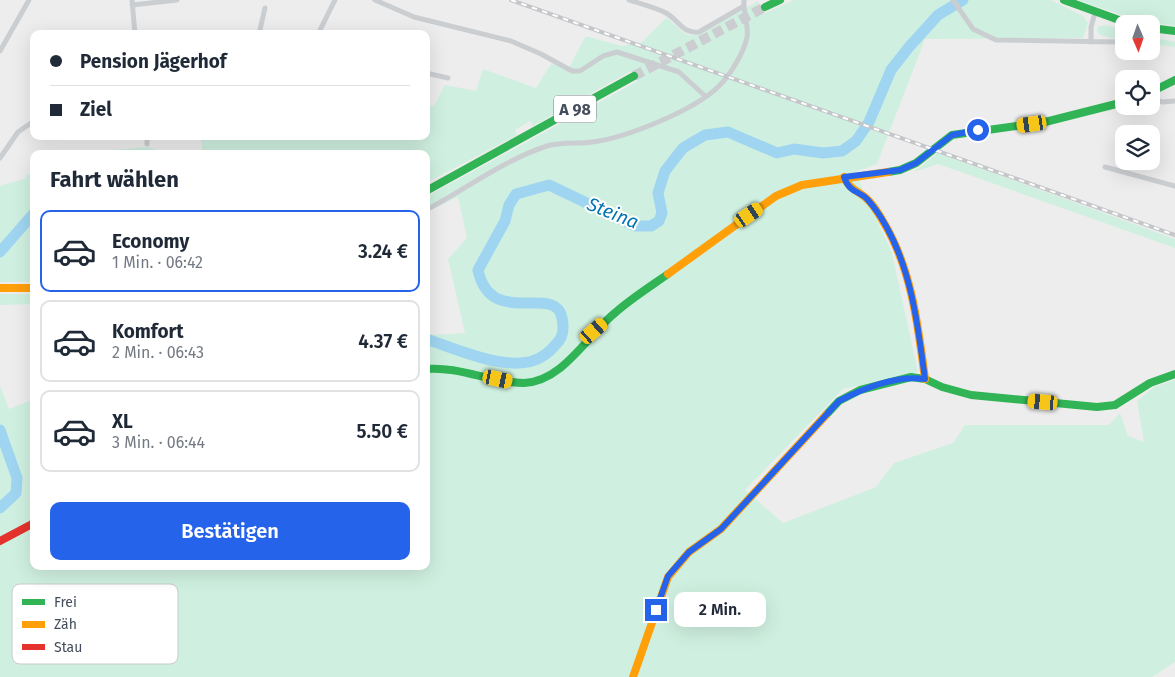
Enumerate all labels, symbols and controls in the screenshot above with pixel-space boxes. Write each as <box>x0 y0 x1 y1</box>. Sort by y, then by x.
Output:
north arrow <box>1115 15 1160 60</box>
map controls <box>1115 15 1160 170</box>
text: Pension Jägerhof <box>80 50 227 73</box>
button: locate <box>1115 70 1160 115</box>
road number: A 98 <box>554 96 596 122</box>
text: Ziel <box>80 98 112 121</box>
car <box>1016 114 1047 134</box>
route start <box>967 119 989 141</box>
button: layers <box>1115 125 1160 170</box>
text: Fahrt wählen <box>50 166 179 193</box>
water label: Steina <box>583 192 642 234</box>
car <box>732 200 765 230</box>
icon: car <box>52 229 97 274</box>
text: Economy <box>112 230 189 253</box>
text: 3.24 € <box>358 240 408 263</box>
text: 1 Min. · 06:42 <box>112 253 203 272</box>
car <box>577 315 610 347</box>
icon: car <box>52 319 97 364</box>
text: Komfort <box>112 320 183 343</box>
text: 4.37 € <box>358 330 408 353</box>
text: 2 Min. · 06:43 <box>112 343 204 362</box>
car <box>481 369 514 389</box>
car <box>1027 393 1058 411</box>
icon: car <box>52 409 97 454</box>
text: XL <box>112 410 133 433</box>
text: 5.50 € <box>356 420 408 443</box>
text: 3 Min. · 06:44 <box>112 433 205 452</box>
button: Bestätigen <box>50 502 410 560</box>
legend <box>12 584 178 664</box>
callout: 2 Min. <box>674 592 766 628</box>
text: Frei <box>54 594 77 611</box>
route end <box>645 599 667 621</box>
text: 2 Min. <box>699 600 741 619</box>
text: Zäh <box>54 616 77 633</box>
text: Stau <box>54 639 82 656</box>

